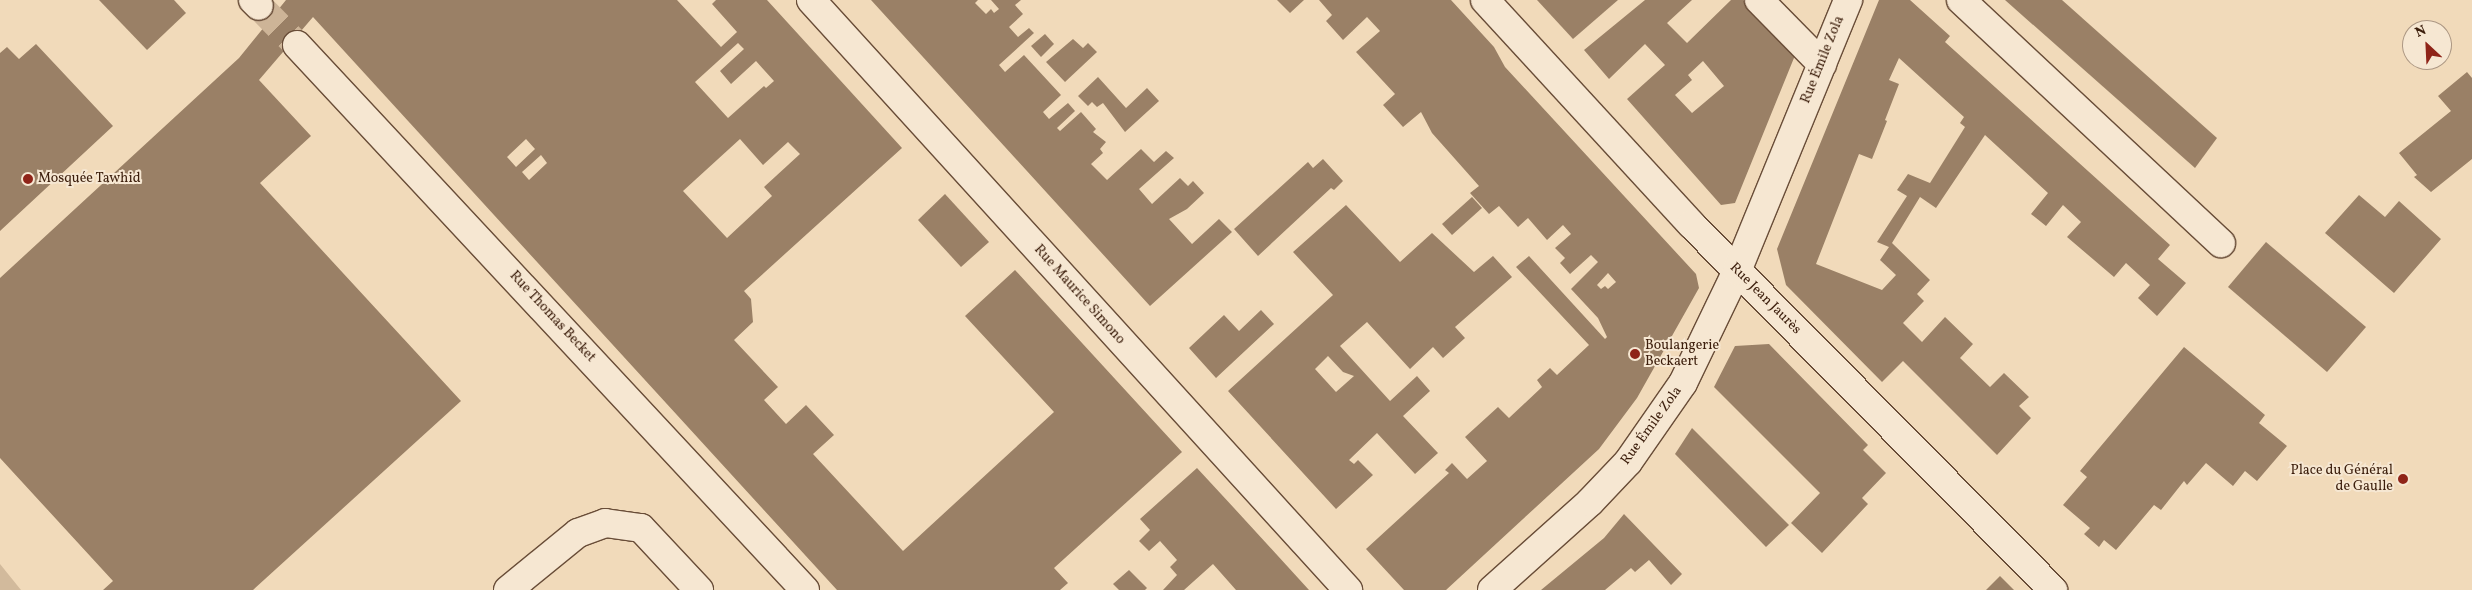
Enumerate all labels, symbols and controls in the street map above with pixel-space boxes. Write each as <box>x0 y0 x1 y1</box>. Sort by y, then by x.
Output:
street label: Rue Émile Zola <box>1798 14 1848 106</box>
north arrow <box>2402 20 2452 70</box>
text: N <box>2412 21 2429 43</box>
place label: Mosquée Tawhid <box>38 171 141 187</box>
marker: Mosquée Tawhid <box>22 173 34 185</box>
street label: Rue Maurice Simono <box>1030 242 1128 348</box>
street label: Rue Jean Jaurès <box>1726 260 1804 338</box>
street label: Rue Thomas Becket <box>505 268 599 366</box>
place label: Boulangerie Beckaert <box>1645 338 1719 371</box>
marker: Boulangerie Beckaert <box>1629 348 1641 360</box>
street label: Rue Émile Zola <box>1618 384 1686 468</box>
place label: Place du Général de Gaulle <box>2291 463 2393 496</box>
marker: Place du Général de Gaulle <box>2397 473 2409 485</box>

